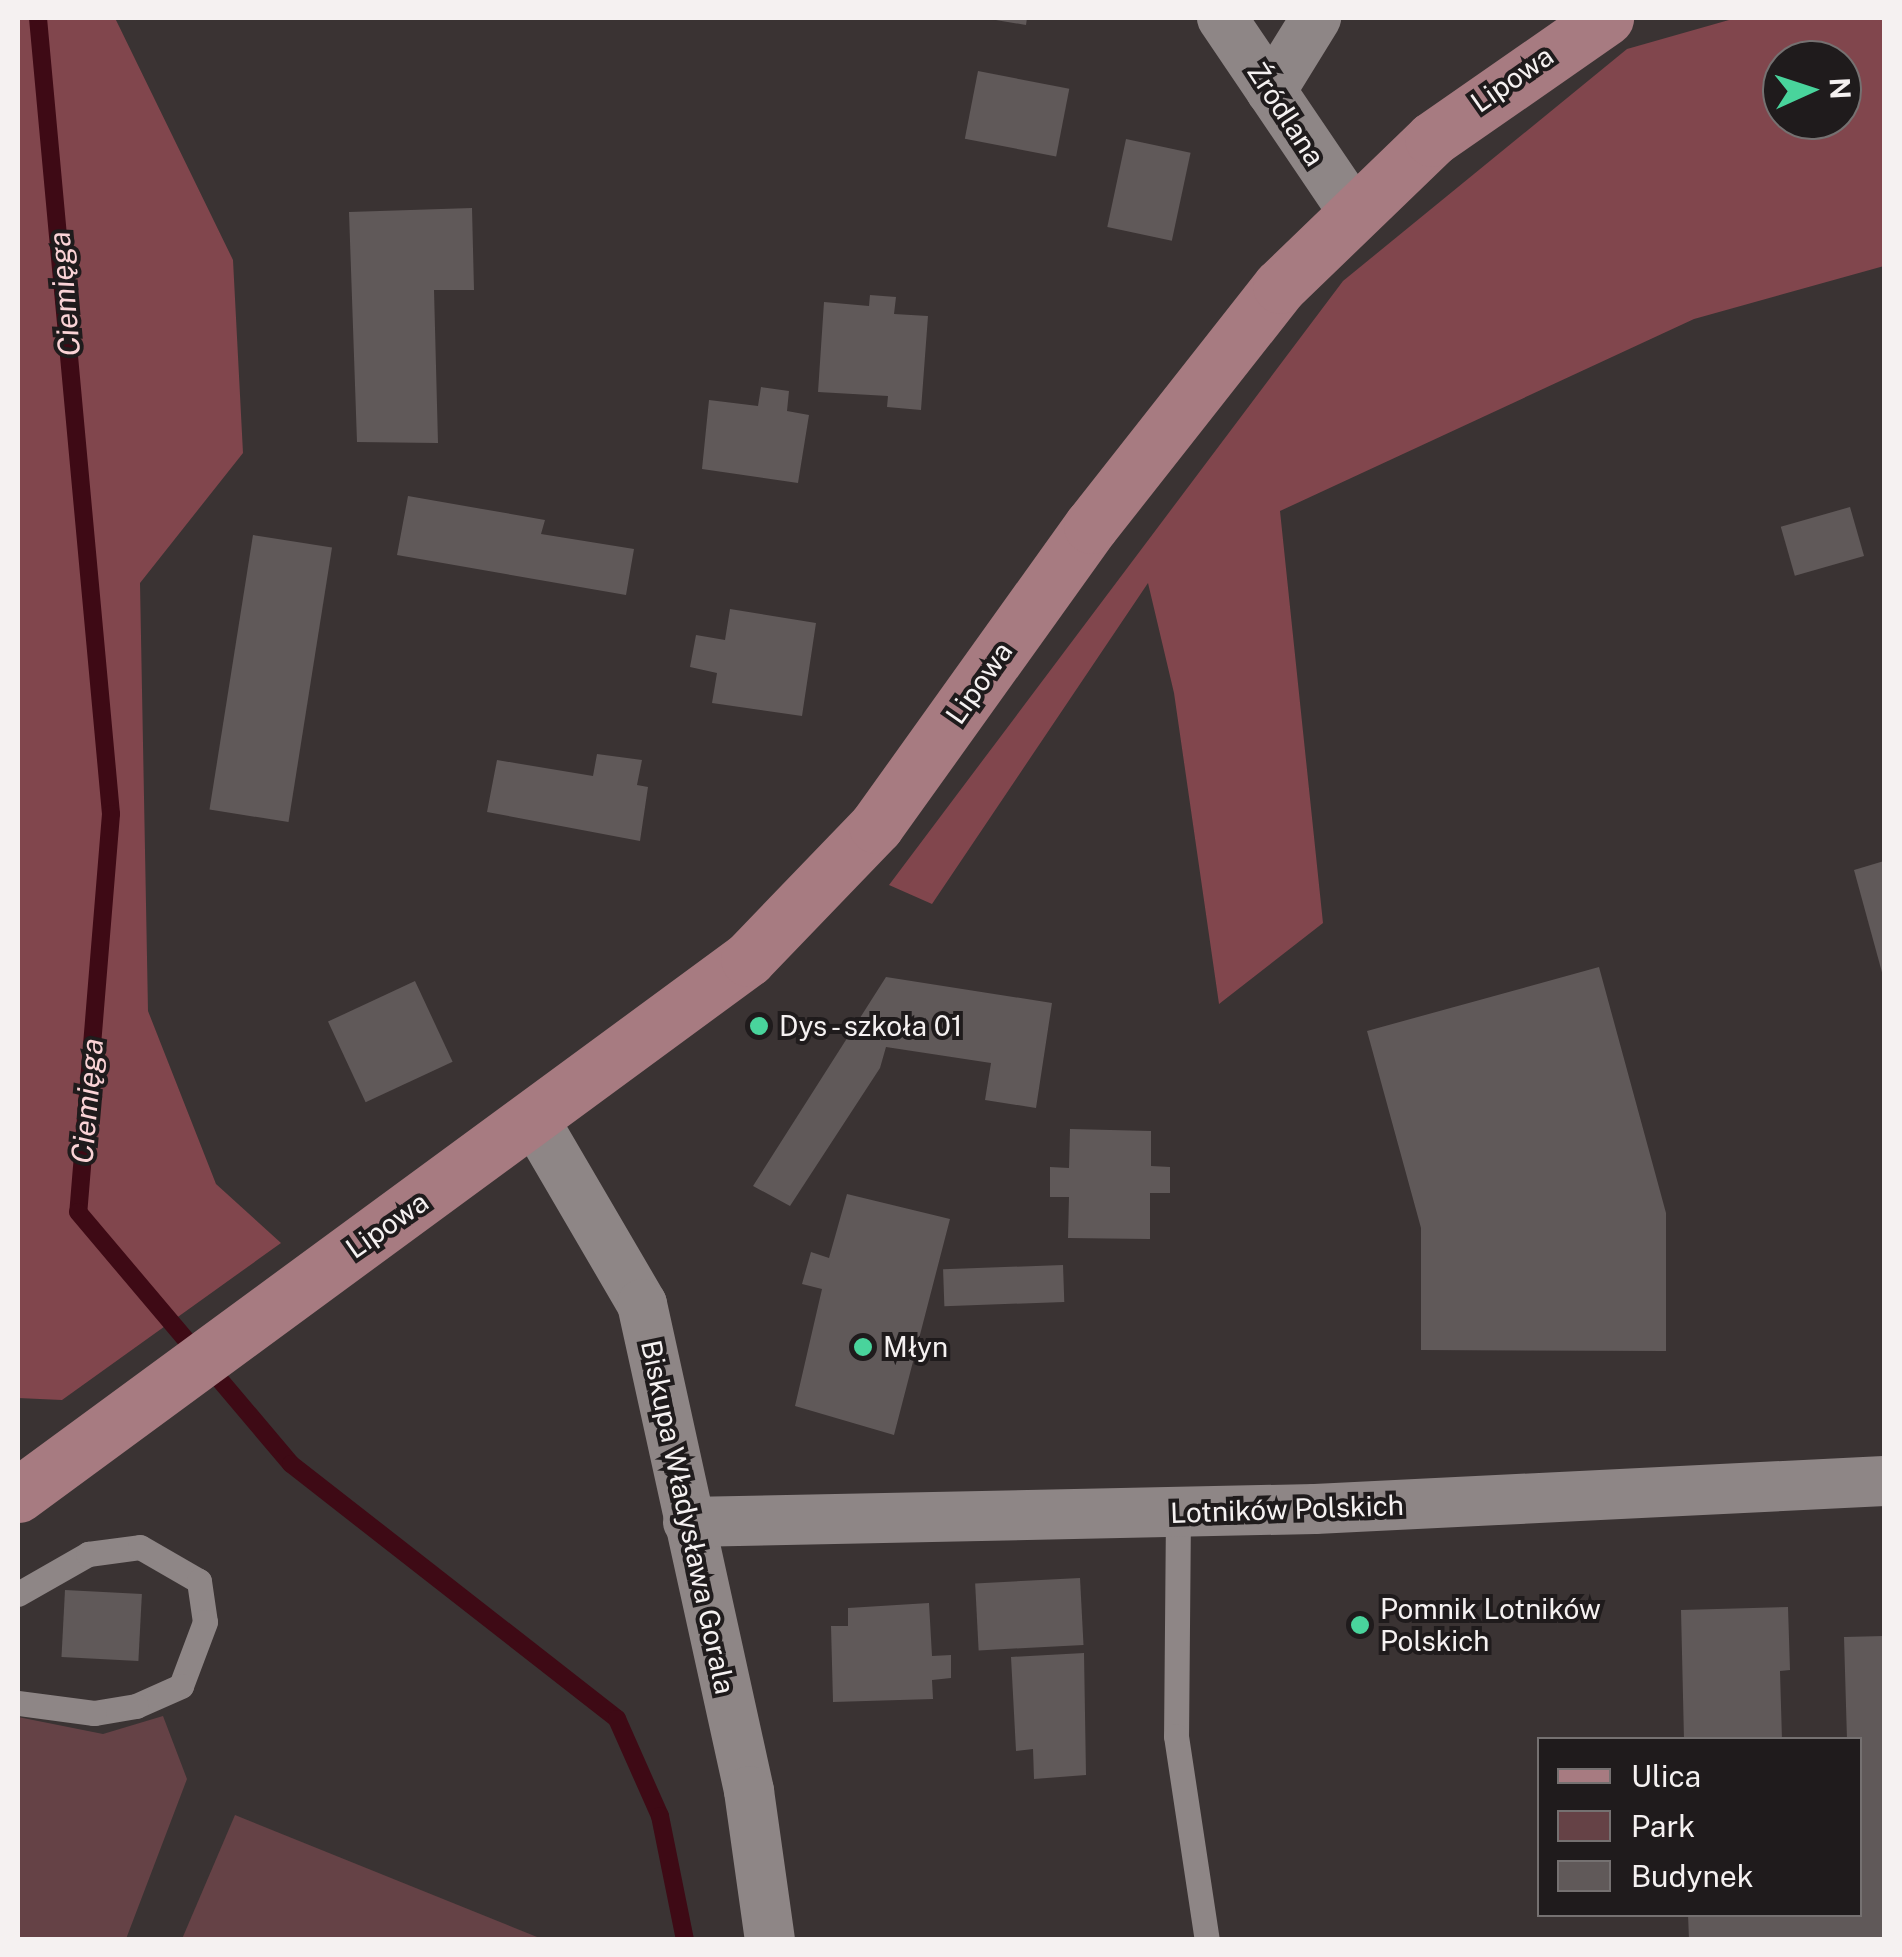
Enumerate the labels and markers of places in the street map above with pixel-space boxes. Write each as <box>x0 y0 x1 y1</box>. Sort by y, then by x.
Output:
place label: Dys - szkoła 01 <box>779 1009 970 1043</box>
marker: Dys - szkoła 01 <box>748 1015 770 1037</box>
place label: Młyn <box>883 1330 948 1364</box>
marker: Młyn <box>852 1336 874 1358</box>
place label: Pomnik Lotników Polskich <box>1380 1592 1601 1658</box>
marker: Pomnik Lotników Polskich <box>1349 1614 1371 1636</box>

